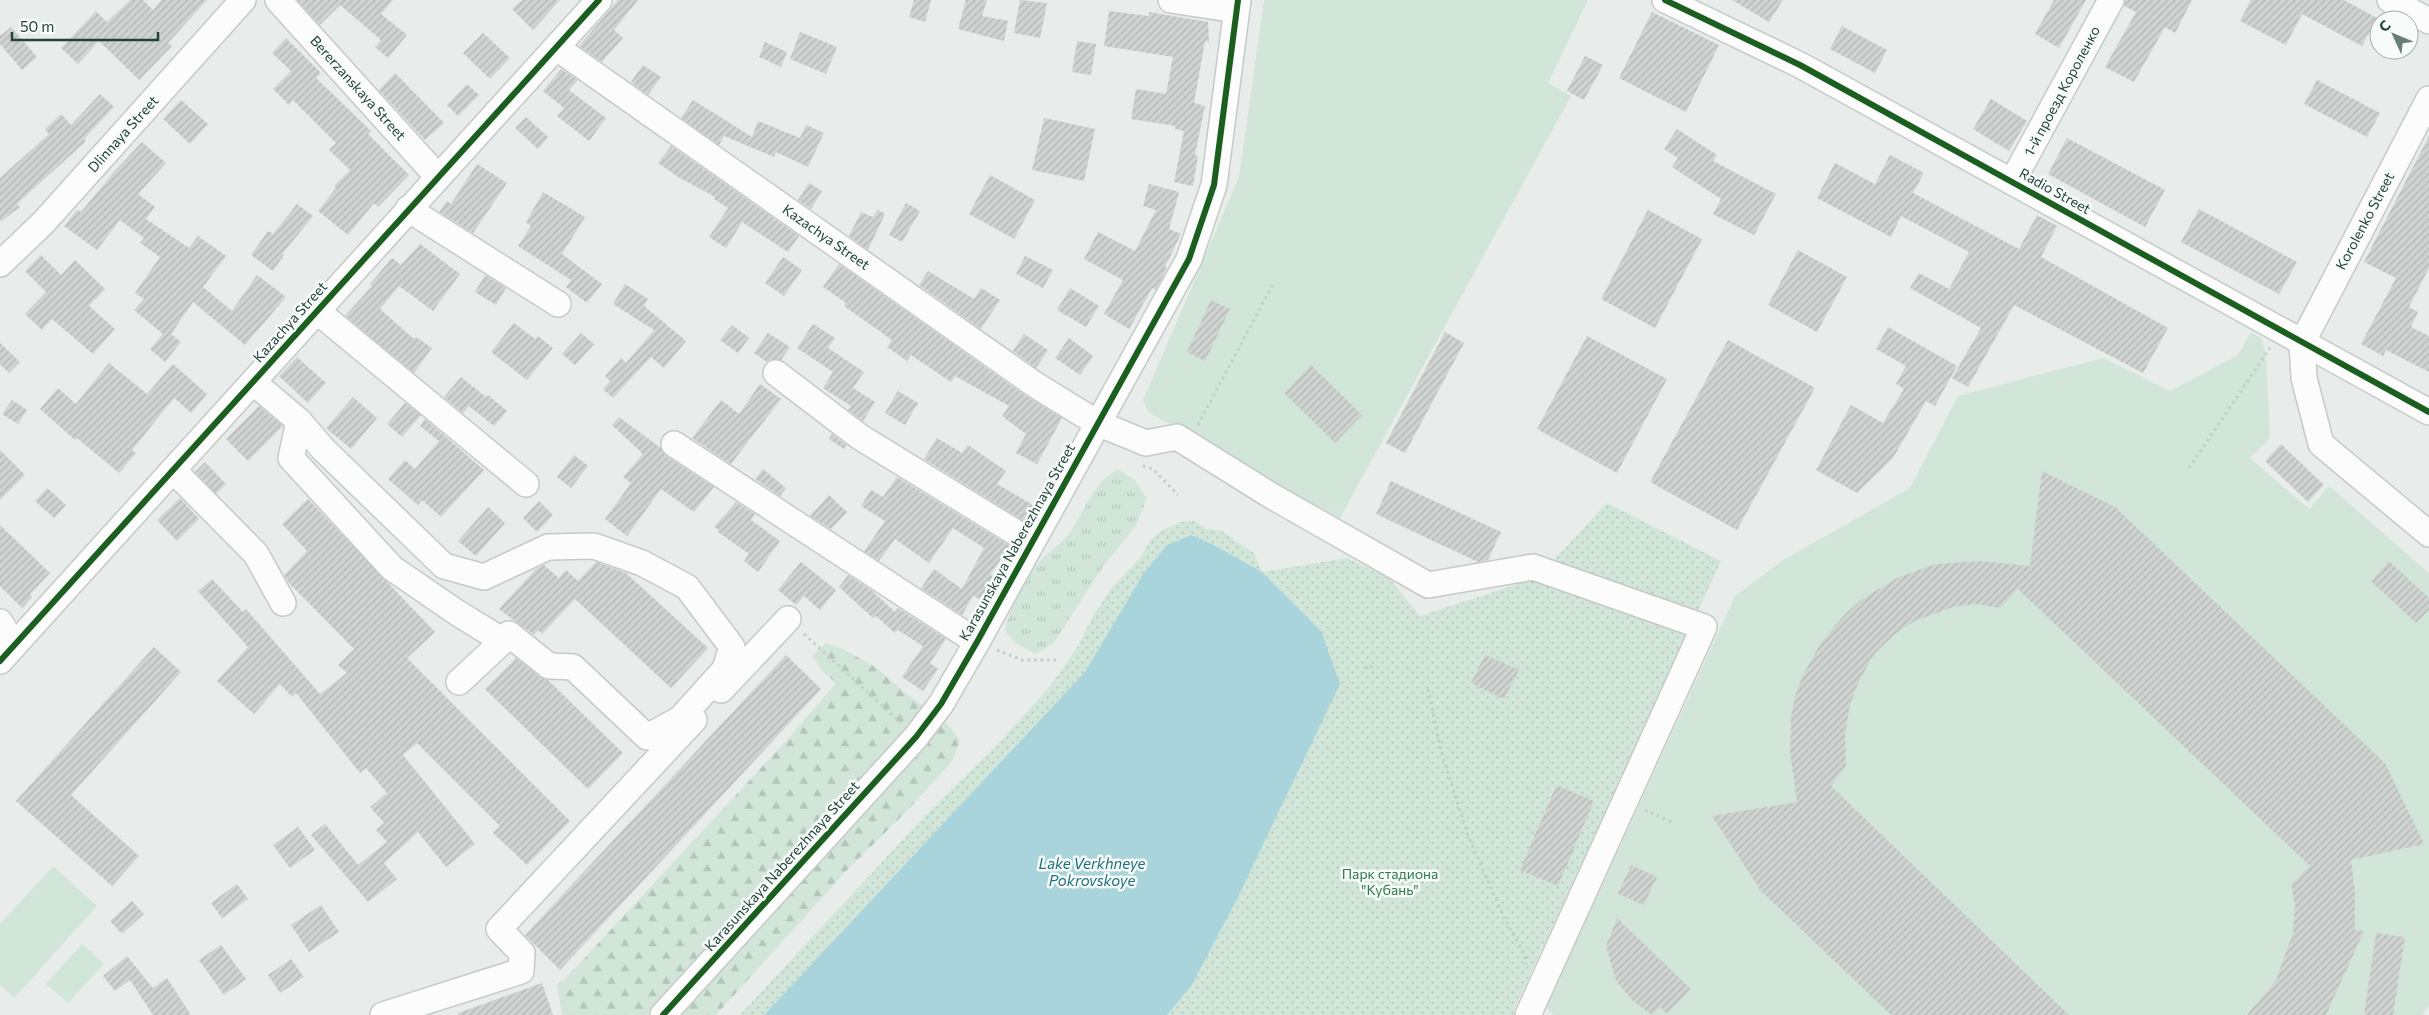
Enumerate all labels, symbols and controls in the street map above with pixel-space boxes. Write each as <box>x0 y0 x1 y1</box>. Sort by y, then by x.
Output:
scale bar <box>12 10 159 42</box>
north arrow <box>2369 10 2419 60</box>
text: С <box>2375 16 2394 35</box>
text: 50 m <box>20 17 54 35</box>
street label: 1-й проезд Короленко <box>2020 23 2103 159</box>
street label: Bererzanskaya Street <box>307 32 410 144</box>
street label: Dlinnaya Street <box>84 92 162 176</box>
street label: Radio Street <box>2017 164 2094 217</box>
street label: Korolenko Street <box>2332 169 2397 272</box>
street label: Kazachya Street <box>779 200 873 273</box>
street label: Kazachya Street <box>249 278 330 365</box>
street label: Karasunskaya Naberezhnaya Street <box>955 440 1078 643</box>
street label: Karasunskaya Naberezhnaya Street <box>701 777 863 954</box>
water label: Lake Verkhneye Pokrovskoye <box>1039 854 1146 889</box>
park label: Парк стадиона "Кубань" <box>1342 865 1438 898</box>

